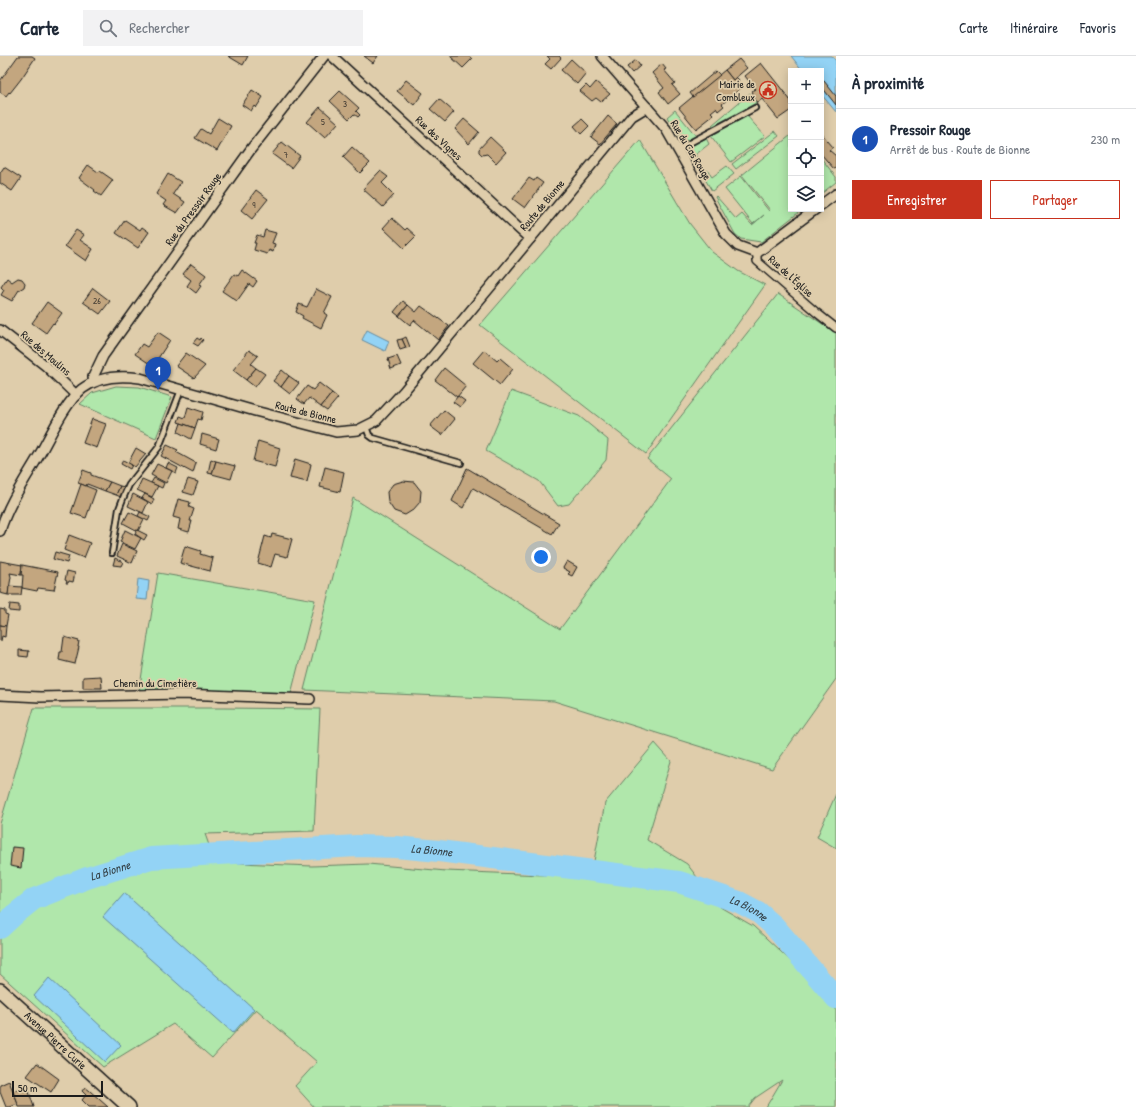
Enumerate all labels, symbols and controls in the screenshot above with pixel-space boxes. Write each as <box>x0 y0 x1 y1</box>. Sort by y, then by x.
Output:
search box <box>83 10 363 46</box>
text: Carte <box>20 15 59 41</box>
icon: search <box>97 17 119 39</box>
text: Rechercher <box>129 17 190 38</box>
text: Carte <box>959 18 988 37</box>
text: Itinéraire <box>1010 18 1058 37</box>
text: Favoris <box>1080 18 1116 37</box>
map controls <box>788 68 824 212</box>
button: + <box>788 68 824 104</box>
text: À proximité <box>852 71 924 94</box>
place label: Mairie de Combleux <box>716 77 756 104</box>
public building icon: Mairie de Combleux <box>758 80 778 100</box>
house number: 3 <box>343 98 347 110</box>
button: − <box>788 104 824 140</box>
street label: Rue des Vignes <box>413 113 465 163</box>
house number: 5 <box>321 116 325 128</box>
street label: Rue du Cas Rouge <box>668 117 715 183</box>
text: Pressoir Rouge <box>890 119 971 140</box>
text: 1 <box>863 130 867 148</box>
text: 230 m <box>1090 130 1120 148</box>
button: locate <box>788 140 824 176</box>
text: Arrêt de bus · Route de Bionne <box>890 140 1030 158</box>
house number: 7 <box>284 149 289 161</box>
street label: Rue du Pressoir Rouge <box>162 169 224 248</box>
street label: Route de Bionne <box>517 176 568 233</box>
button: layers <box>788 176 824 212</box>
button: Enregistrer <box>852 180 982 219</box>
button: Partager <box>990 180 1120 219</box>
house number: 9 <box>252 199 256 211</box>
street label: Rue de l'Église <box>766 252 817 300</box>
house number: 26 <box>93 295 101 307</box>
street label: Rue des Moulins <box>18 327 74 379</box>
pin: 1 <box>145 357 171 390</box>
street label: Route de Bionne <box>274 398 339 427</box>
your location <box>531 547 551 567</box>
street label: Chemin du Cimetière <box>113 676 197 690</box>
water label: La Bionne <box>410 839 455 861</box>
water label: La Bionne <box>88 856 133 885</box>
water label: La Bionne <box>728 891 773 926</box>
street label: Avenue Pierre Curie <box>21 1008 90 1073</box>
scale bar <box>12 1079 103 1098</box>
text: 50 m <box>18 1081 38 1095</box>

